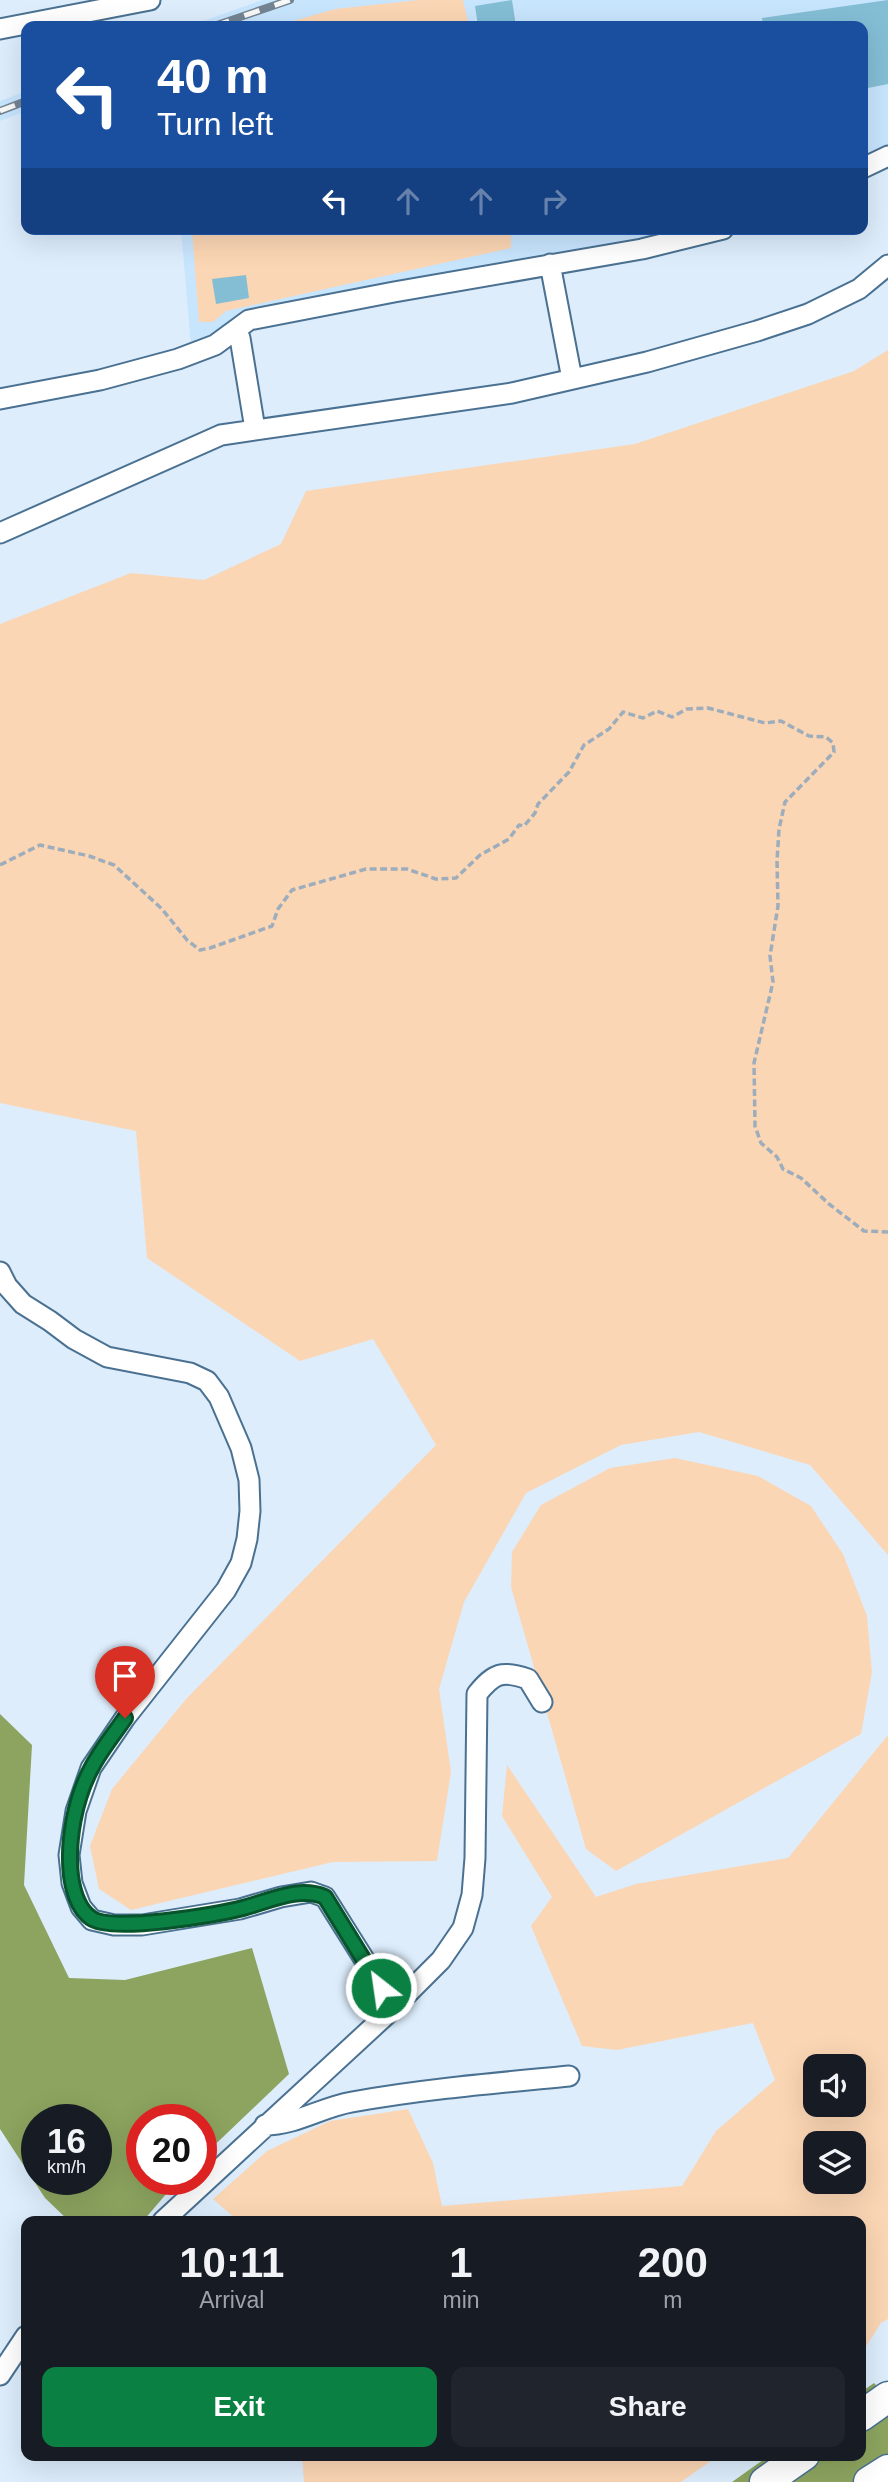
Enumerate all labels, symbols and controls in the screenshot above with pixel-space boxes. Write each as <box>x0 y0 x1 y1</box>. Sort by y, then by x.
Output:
icon: left <box>42 49 133 140</box>
text: 40 m <box>157 49 269 103</box>
text: Turn left <box>157 106 273 142</box>
icon: left <box>316 182 354 220</box>
icon: ahead <box>389 182 427 220</box>
icon: ahead <box>462 182 500 220</box>
icon: right <box>535 182 573 220</box>
pin <box>95 1646 155 1718</box>
icon: arrive <box>106 1657 144 1695</box>
position arrow <box>344 1951 418 2025</box>
map controls <box>803 2054 866 2194</box>
button: sound <box>803 2054 866 2117</box>
speed limit sign: 20 <box>126 2104 217 2195</box>
text: 16 <box>47 2121 86 2160</box>
button: layers <box>803 2131 866 2194</box>
text: km/h <box>47 2157 86 2177</box>
text: 10:11 <box>179 2239 284 2286</box>
text: 1 <box>449 2239 473 2286</box>
text: 200 <box>638 2239 708 2286</box>
text: Arrival <box>199 2287 264 2313</box>
text: min <box>442 2287 480 2313</box>
text: m <box>663 2287 682 2313</box>
button: Exit <box>42 2367 437 2447</box>
button: Share <box>451 2367 845 2447</box>

